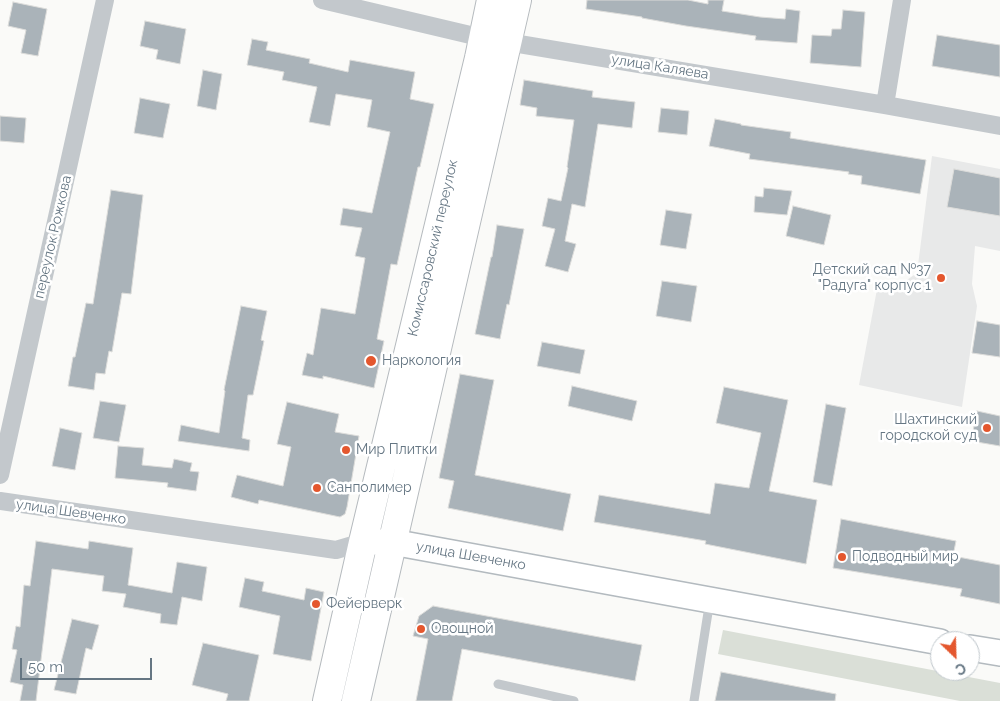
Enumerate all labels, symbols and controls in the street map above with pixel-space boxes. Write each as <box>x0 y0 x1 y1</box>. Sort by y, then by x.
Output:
street label: улица Каляева <box>610 51 710 83</box>
street label: Комиссаровский переулок <box>404 158 462 338</box>
street label: переулок Рожкова <box>31 174 75 300</box>
place label: Детский сад №37 "Радуга" корпус 1 <box>813 262 931 294</box>
marker: Детский сад №37 "Радуга" корпус 1 <box>935 272 947 284</box>
place label: Наркология <box>382 353 461 369</box>
marker: Наркология <box>364 354 378 368</box>
place label: Шахтинский городской суд <box>880 412 977 444</box>
marker: Шахтинский городской суд <box>981 422 993 434</box>
place label: Мир Плитки <box>356 442 437 458</box>
marker: Мир Плитки <box>340 444 352 456</box>
place label: Санполимер <box>327 480 412 496</box>
marker: Санполимер <box>311 482 323 494</box>
street label: улица Шевченко <box>15 496 127 528</box>
street label: улица Шевченко <box>415 538 527 574</box>
place label: Подводный мир <box>852 549 959 565</box>
marker: Подводный мир <box>836 551 848 563</box>
place label: Фейерверк <box>326 596 402 612</box>
marker: Фейерверк <box>310 598 322 610</box>
place label: Овощной <box>431 621 494 637</box>
marker: Овощной <box>415 623 427 635</box>
north arrow <box>930 631 980 681</box>
scale bar <box>22 648 155 680</box>
text: 50 m <box>28 658 63 676</box>
text: С <box>953 660 968 678</box>

